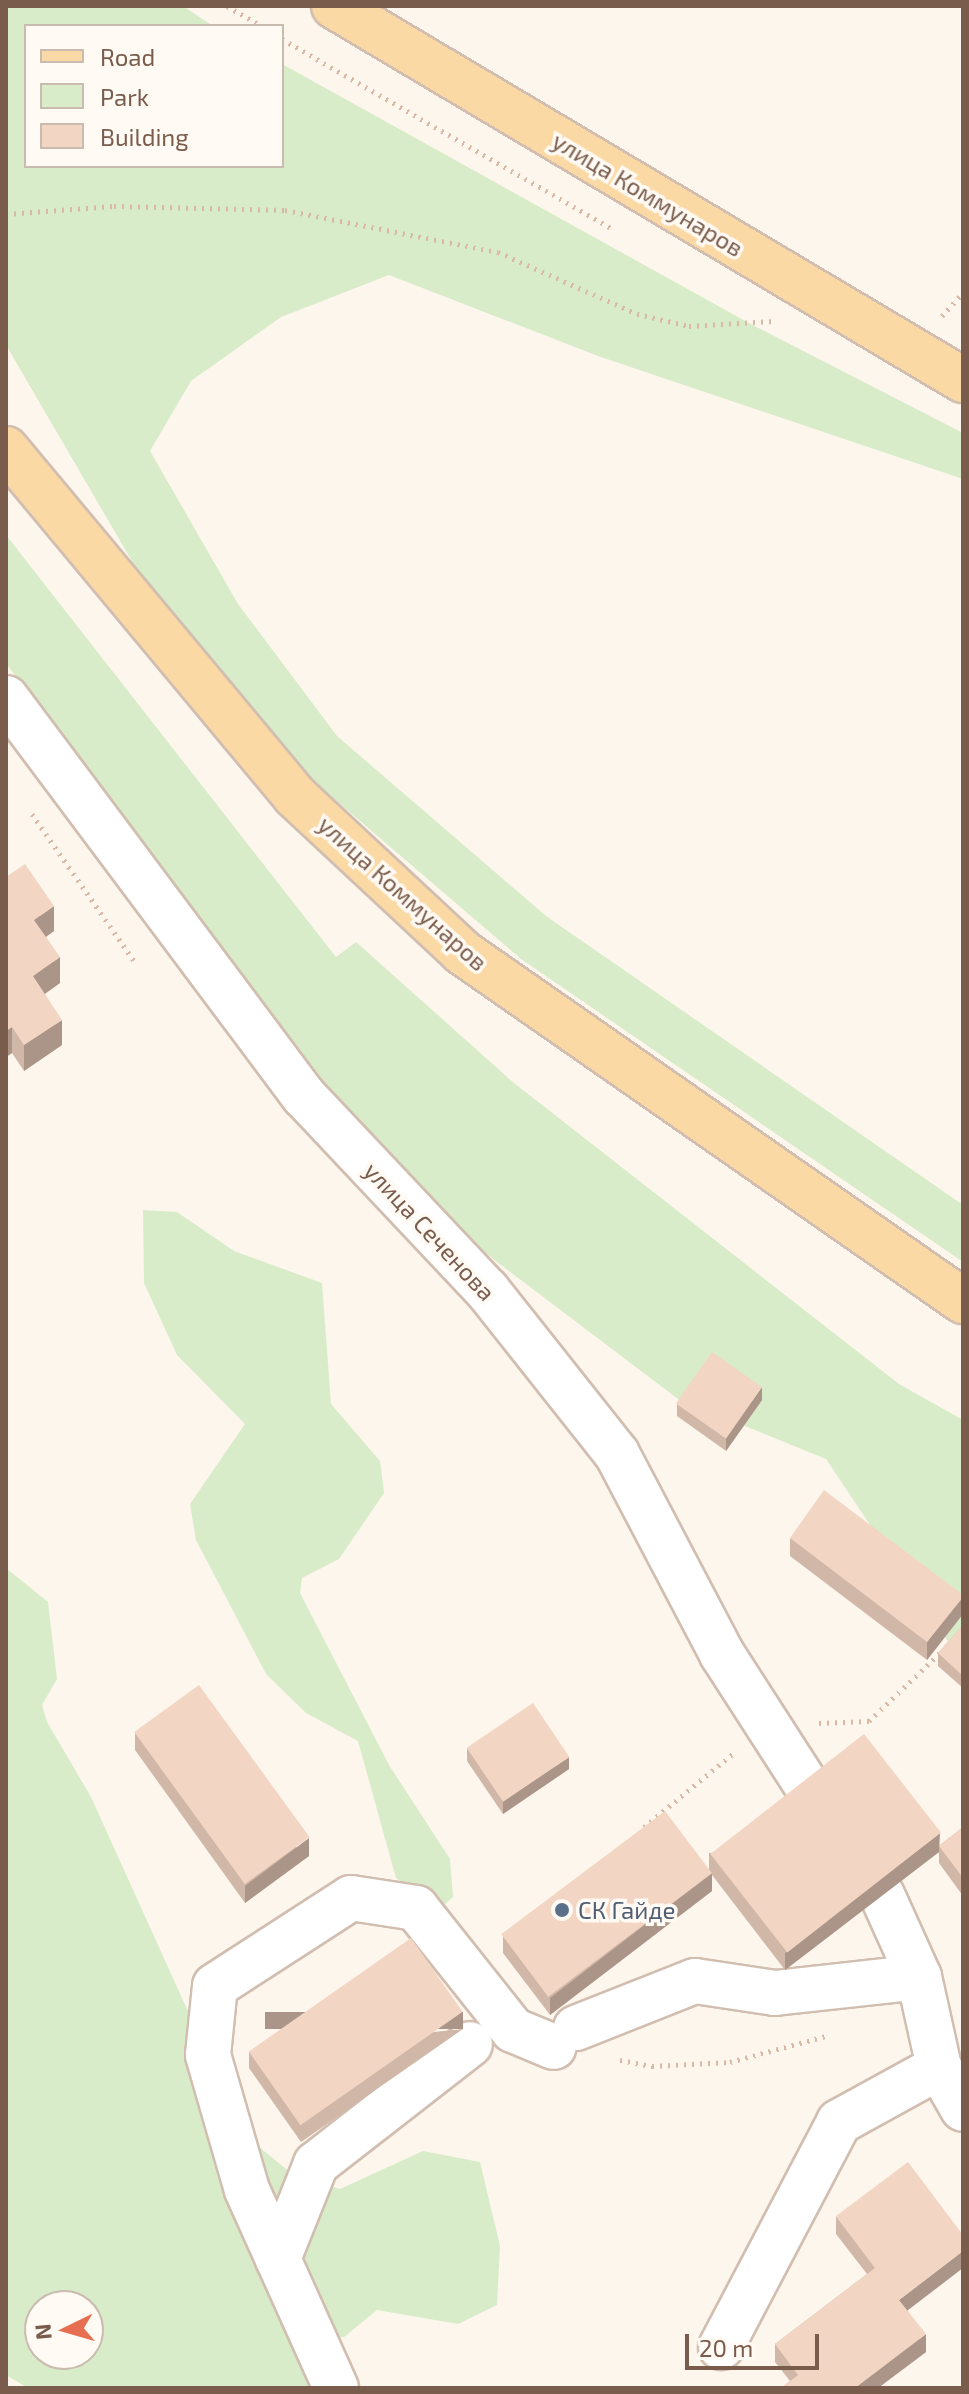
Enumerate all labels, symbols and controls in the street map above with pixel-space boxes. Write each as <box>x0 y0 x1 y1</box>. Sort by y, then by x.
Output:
legend <box>24 24 284 168</box>
text: Road <box>100 42 155 71</box>
text: Park <box>100 82 149 111</box>
text: Building <box>100 122 189 151</box>
street label: улица Коммунаров <box>547 126 749 262</box>
street label: улица Коммунаров <box>313 810 493 976</box>
street label: улица Сеченова <box>359 1156 501 1306</box>
place label: СК Гайде <box>578 1896 675 1924</box>
marker: СК Гайде <box>553 1901 571 1919</box>
north arrow <box>24 2290 104 2370</box>
scale bar <box>689 2318 823 2368</box>
text: N <box>28 2323 56 2341</box>
text: 20 m <box>699 2333 753 2362</box>

